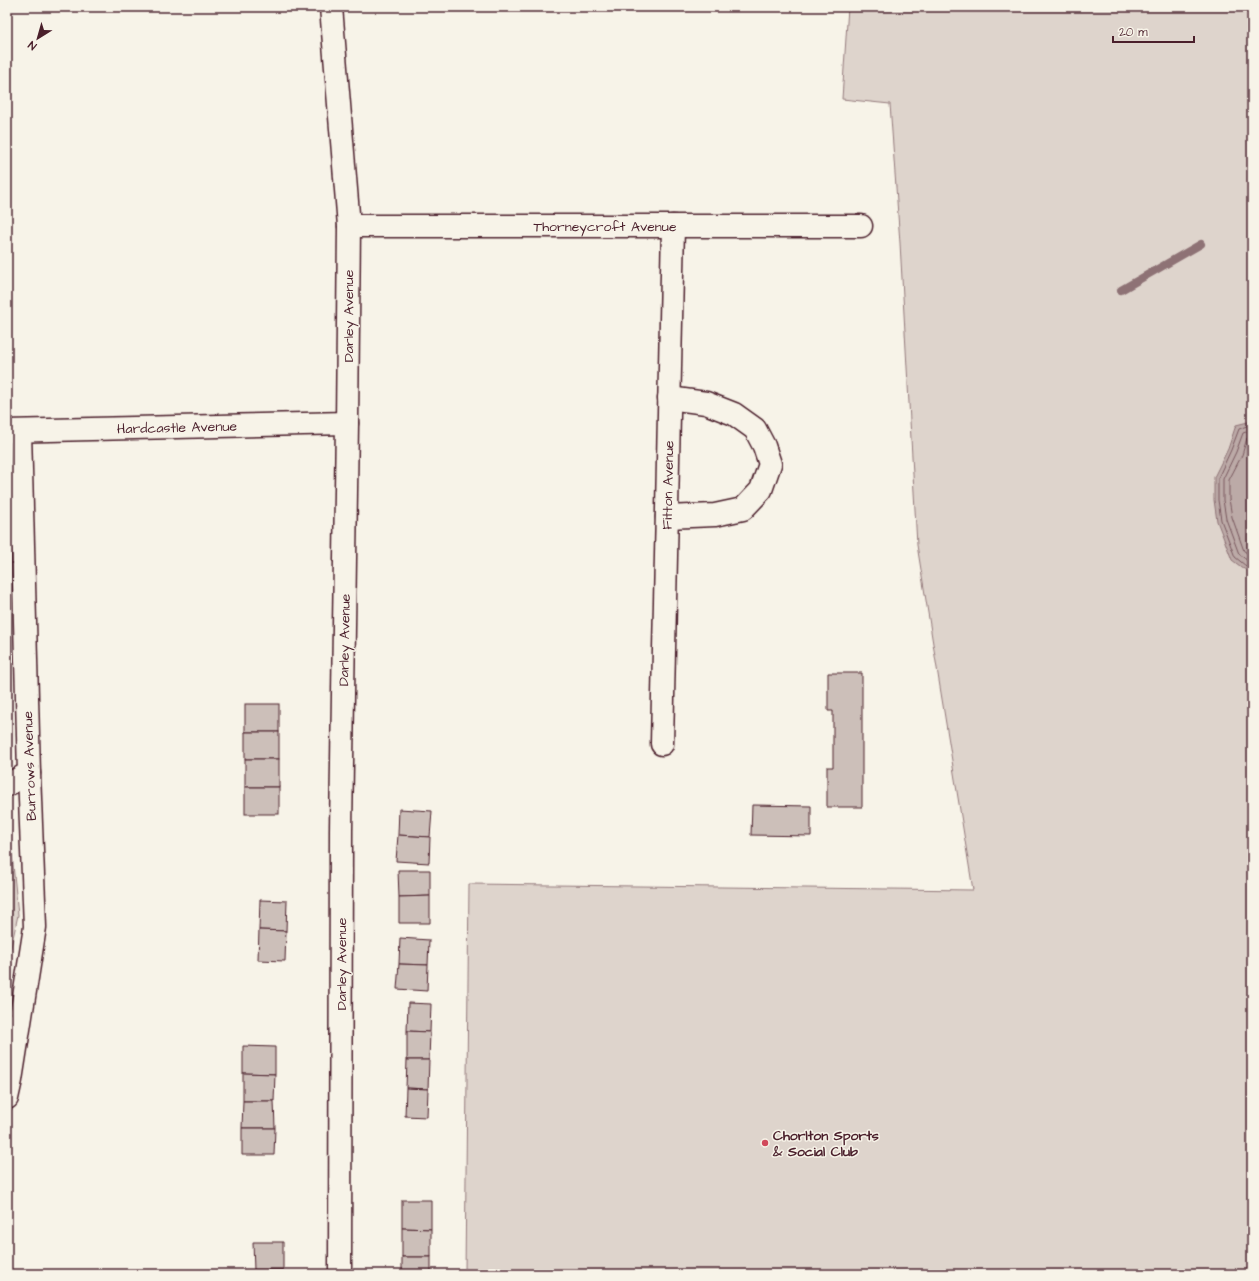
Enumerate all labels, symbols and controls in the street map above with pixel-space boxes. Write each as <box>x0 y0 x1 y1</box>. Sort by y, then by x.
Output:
north arrow <box>18 18 58 58</box>
scale bar <box>1113 18 1194 44</box>
text: 20 m <box>1119 24 1148 41</box>
text: N <box>25 37 40 54</box>
street label: Thorneycroft Avenue <box>533 217 677 237</box>
street label: Darley Avenue <box>339 269 359 362</box>
street label: Hardcastle Avenue <box>117 417 238 439</box>
street label: Fitton Avenue <box>658 440 679 530</box>
street label: Darley Avenue <box>334 593 356 686</box>
street label: Burrows Avenue <box>18 710 42 821</box>
street label: Darley Avenue <box>332 917 352 1010</box>
place label: Chorlton Sports & Social Club <box>772 1126 879 1162</box>
marker: Chorlton Sports & Social Club <box>760 1138 770 1148</box>

